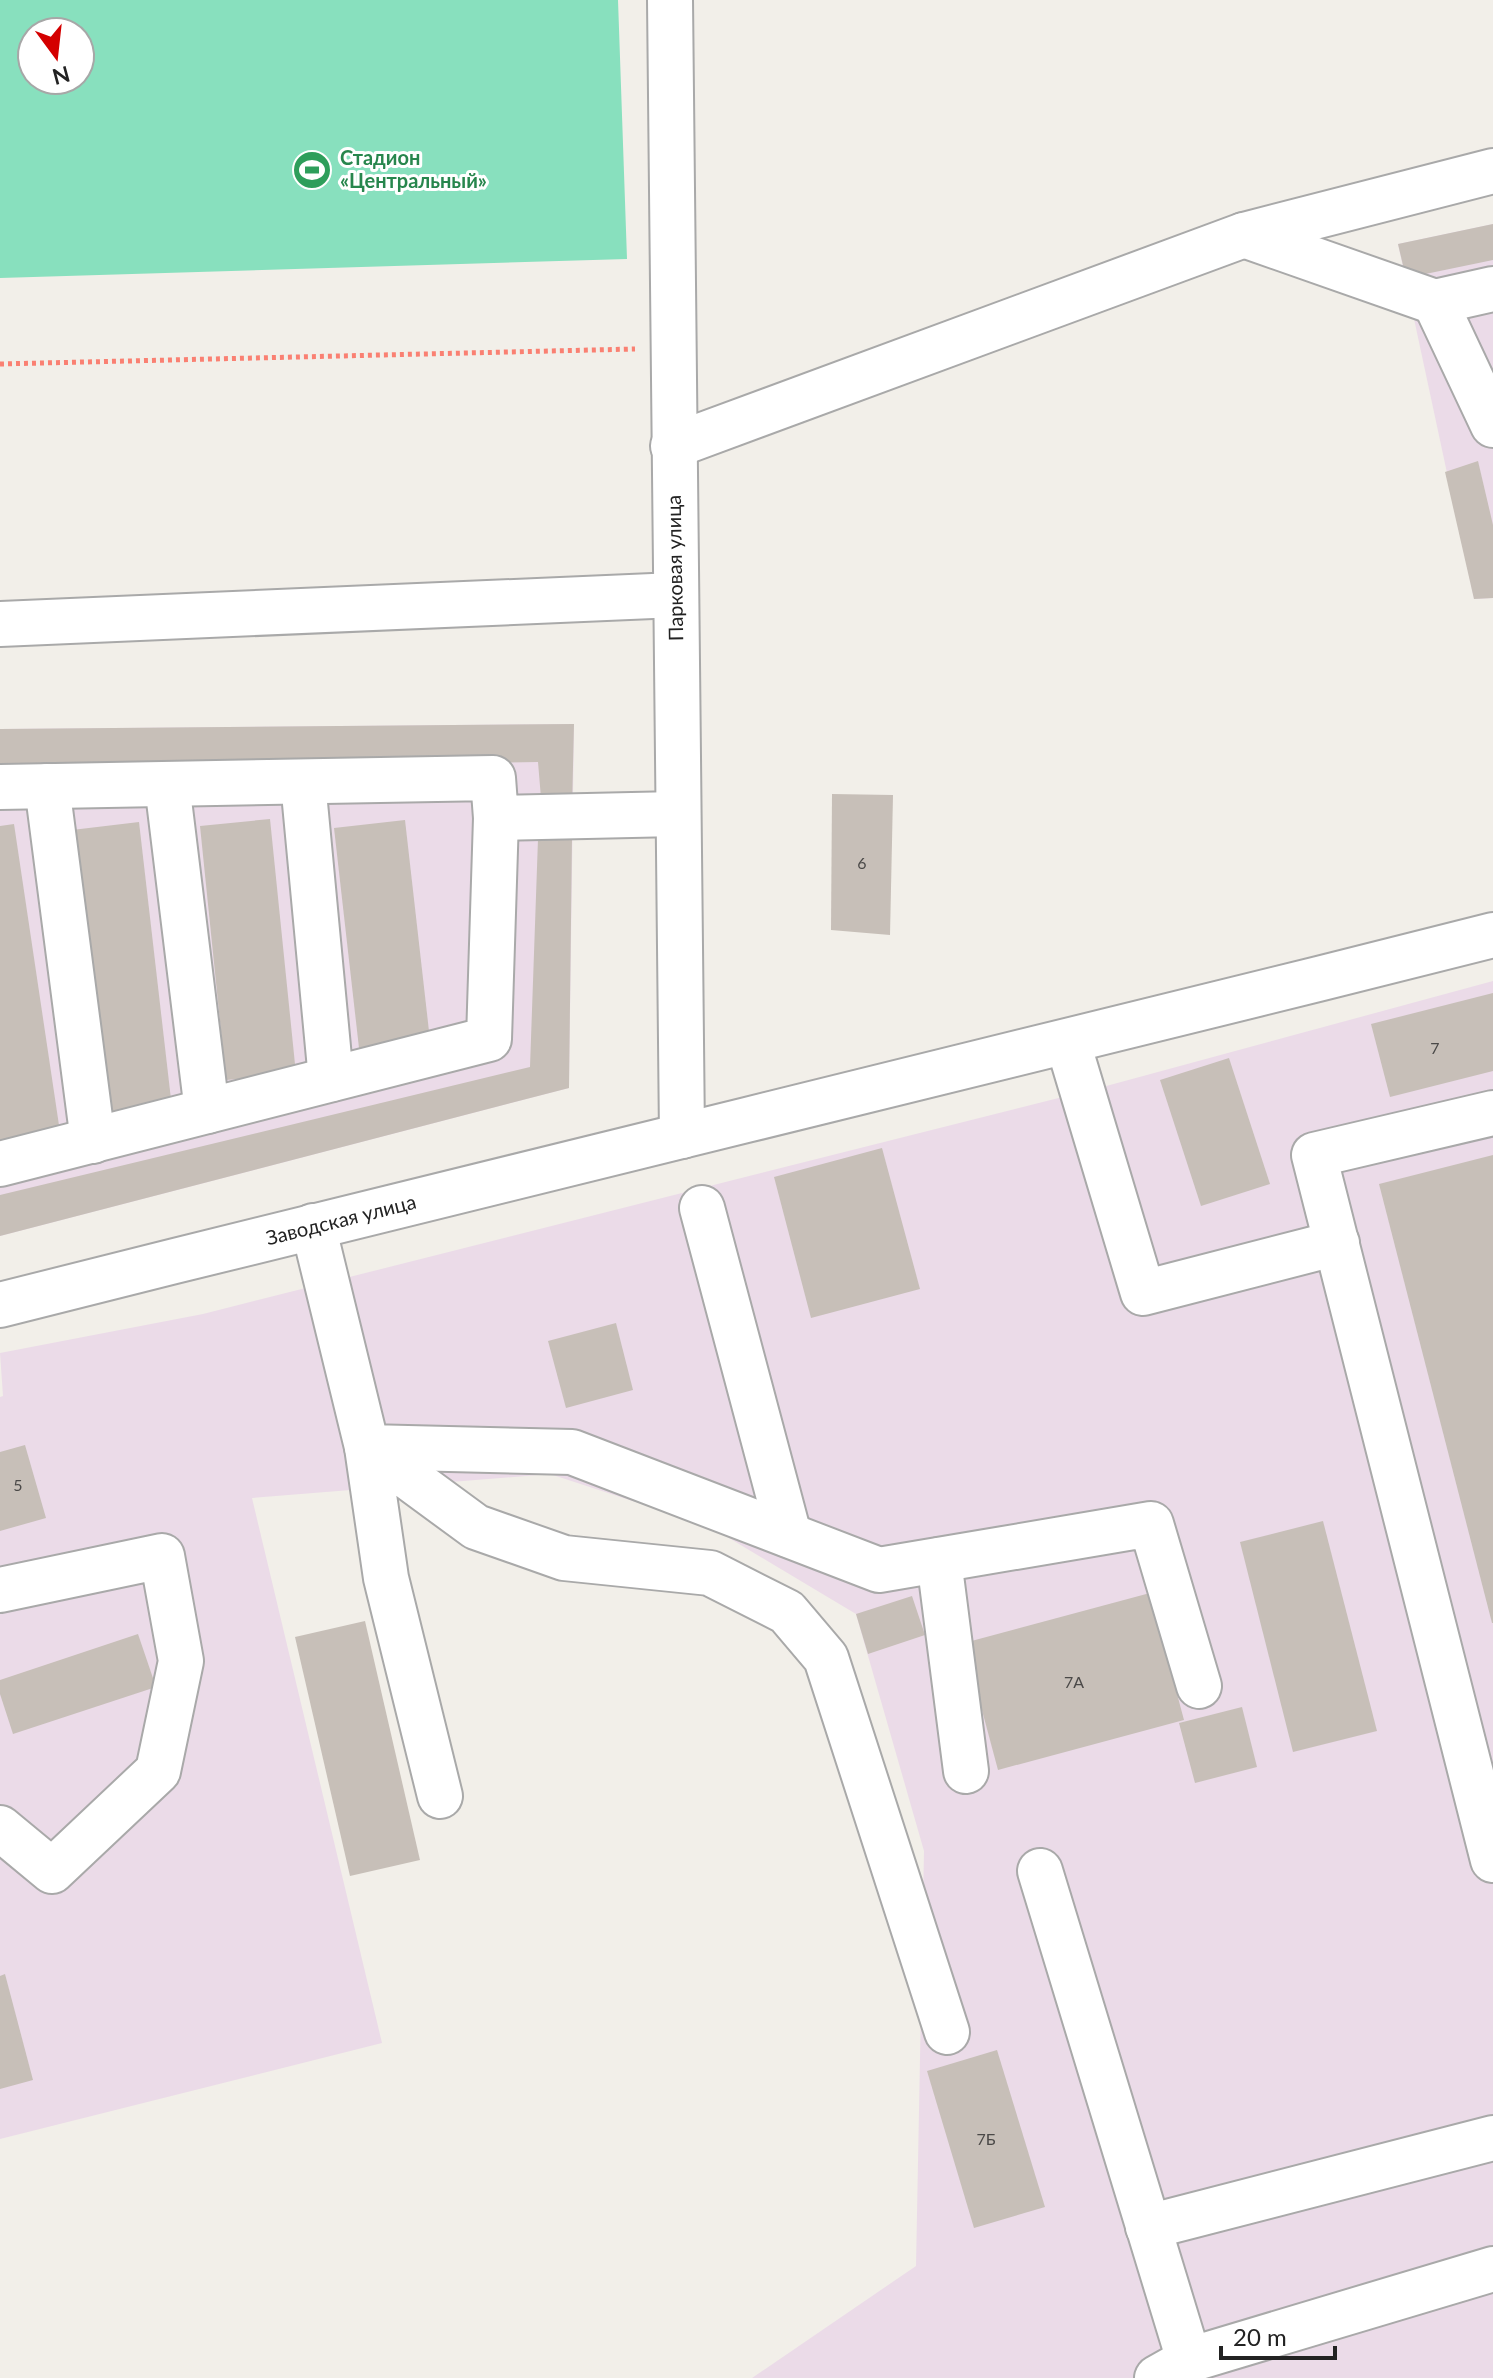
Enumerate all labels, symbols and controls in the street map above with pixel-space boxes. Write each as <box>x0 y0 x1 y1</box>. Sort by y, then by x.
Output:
north arrow <box>16 16 96 96</box>
text: N <box>50 61 73 91</box>
place label: Стадион «Центральный» <box>340 145 487 192</box>
sports icon: Стадион «Центральный» <box>291 149 333 191</box>
street label: Парковая улица <box>661 495 687 641</box>
house number: 6 <box>857 853 867 872</box>
house number: 7 <box>1430 1038 1440 1057</box>
street label: Заводская улица <box>263 1189 418 1249</box>
house number: 5 <box>13 1475 23 1494</box>
house number: 7А <box>1064 1672 1084 1691</box>
house number: 7Б <box>976 2129 996 2148</box>
scale bar <box>1221 2310 1335 2360</box>
text: 20 m <box>1233 2322 1287 2351</box>

